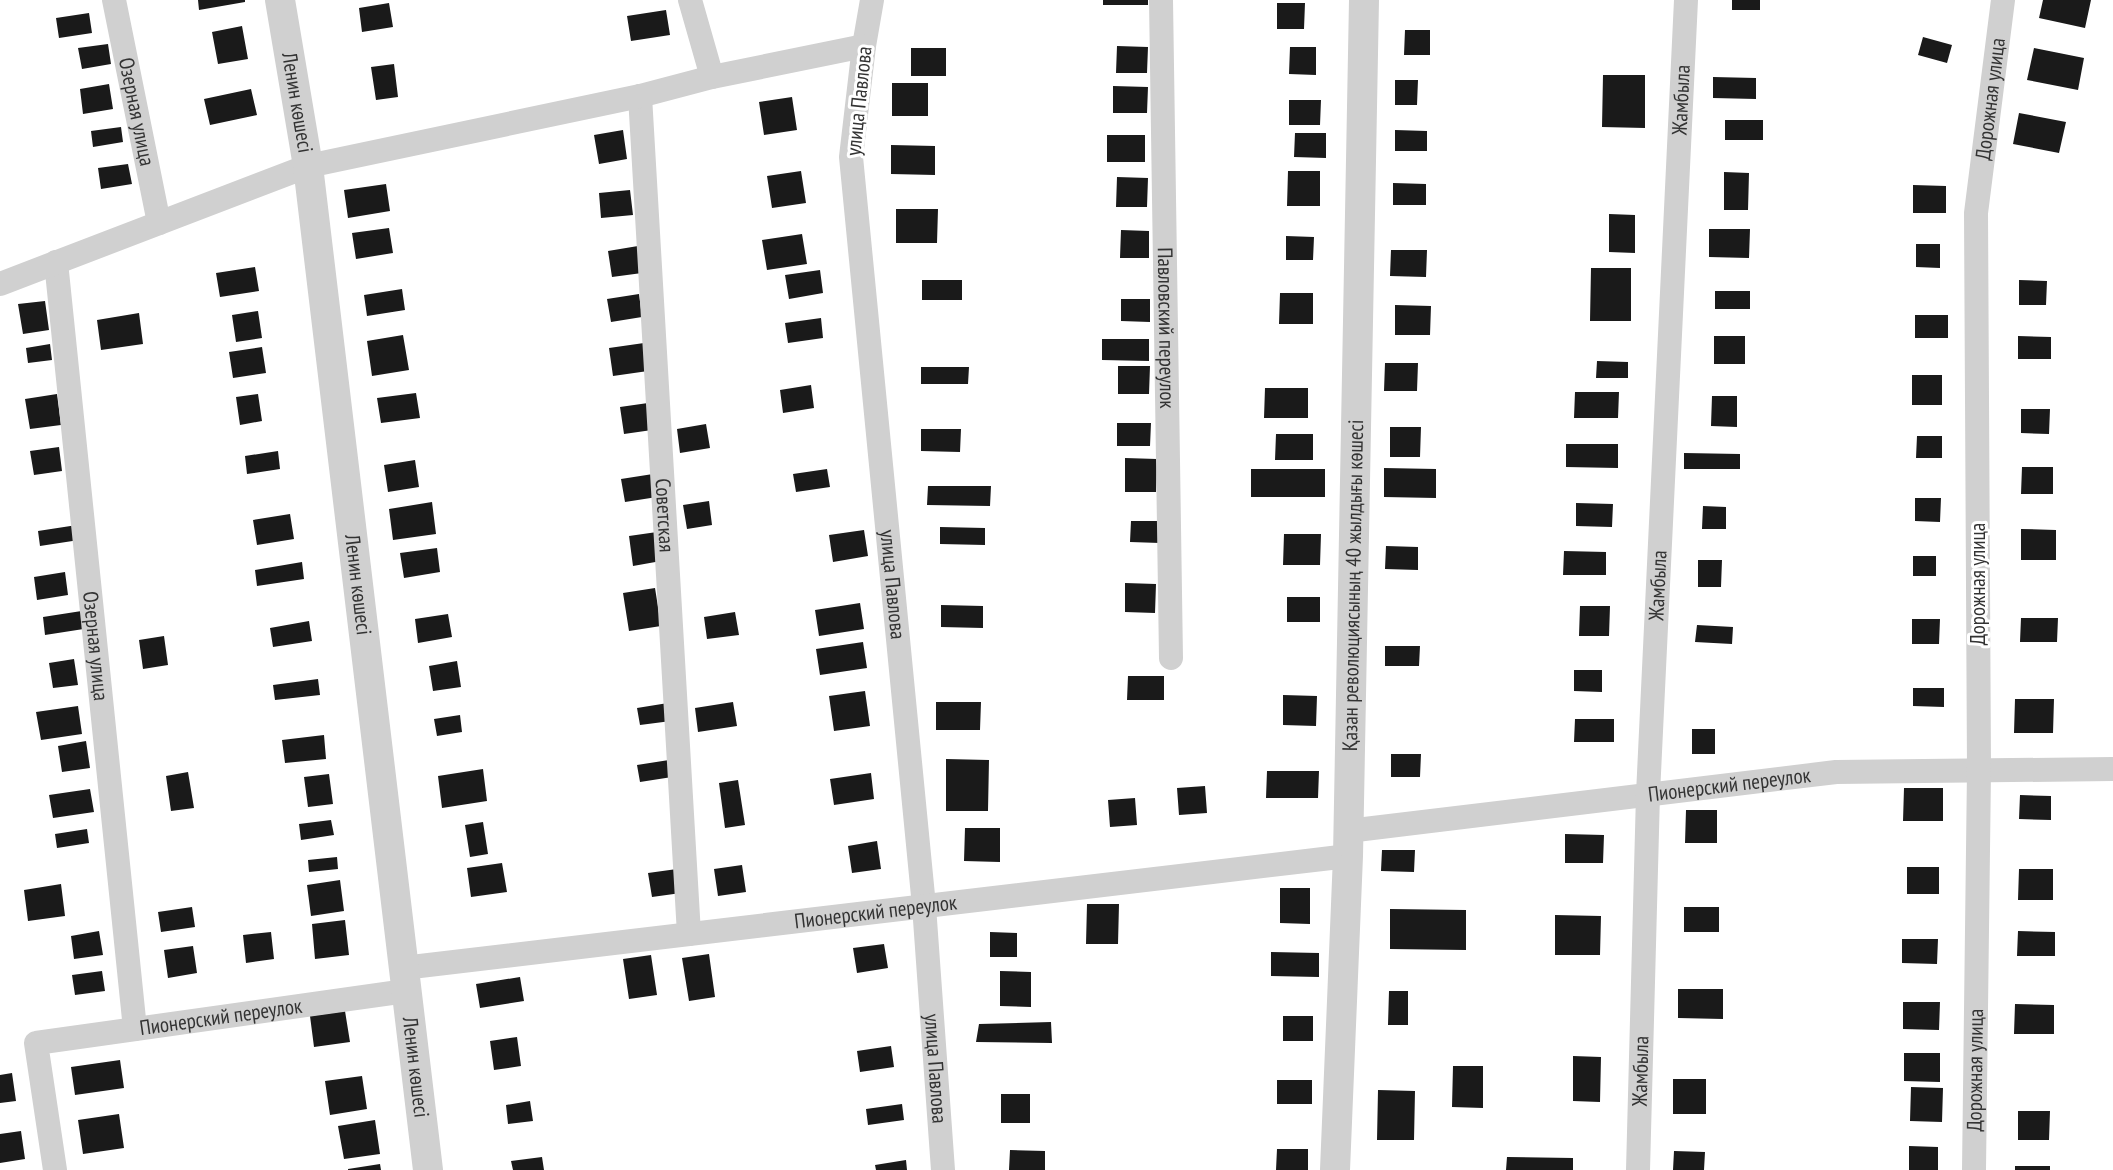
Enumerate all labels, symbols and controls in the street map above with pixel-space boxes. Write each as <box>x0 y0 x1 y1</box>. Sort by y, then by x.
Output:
street label: Дорожная улица <box>1969 36 2011 161</box>
street label: улица Павлова <box>839 45 878 157</box>
street label: Ленин көшесі <box>276 49 320 155</box>
street label: Озерная улица <box>113 55 161 168</box>
street label: Жамбыла <box>1666 64 1696 137</box>
street label: Павловский переулок <box>1152 247 1181 409</box>
street label: Қазан революциясының 40 жылдығы көшесі <box>1336 419 1369 751</box>
street label: Советская <box>649 478 681 553</box>
street label: Дорожная улица <box>1964 523 1991 645</box>
street label: улица Павлова <box>874 528 912 641</box>
street label: Ленин көшесі <box>339 532 378 636</box>
street label: Жамбыла <box>1642 550 1673 622</box>
street label: Озерная улица <box>77 590 115 702</box>
street label: Пионерский переулок <box>1646 761 1812 808</box>
street label: Пионерский переулок <box>793 888 958 935</box>
street label: Пионерский переулок <box>138 992 304 1041</box>
street label: Дорожная улица <box>1960 1009 1989 1131</box>
street label: улица Павлова <box>919 1013 954 1124</box>
street label: Ленин көшесі <box>397 1014 436 1119</box>
street label: Жамбыла <box>1626 1035 1655 1108</box>

